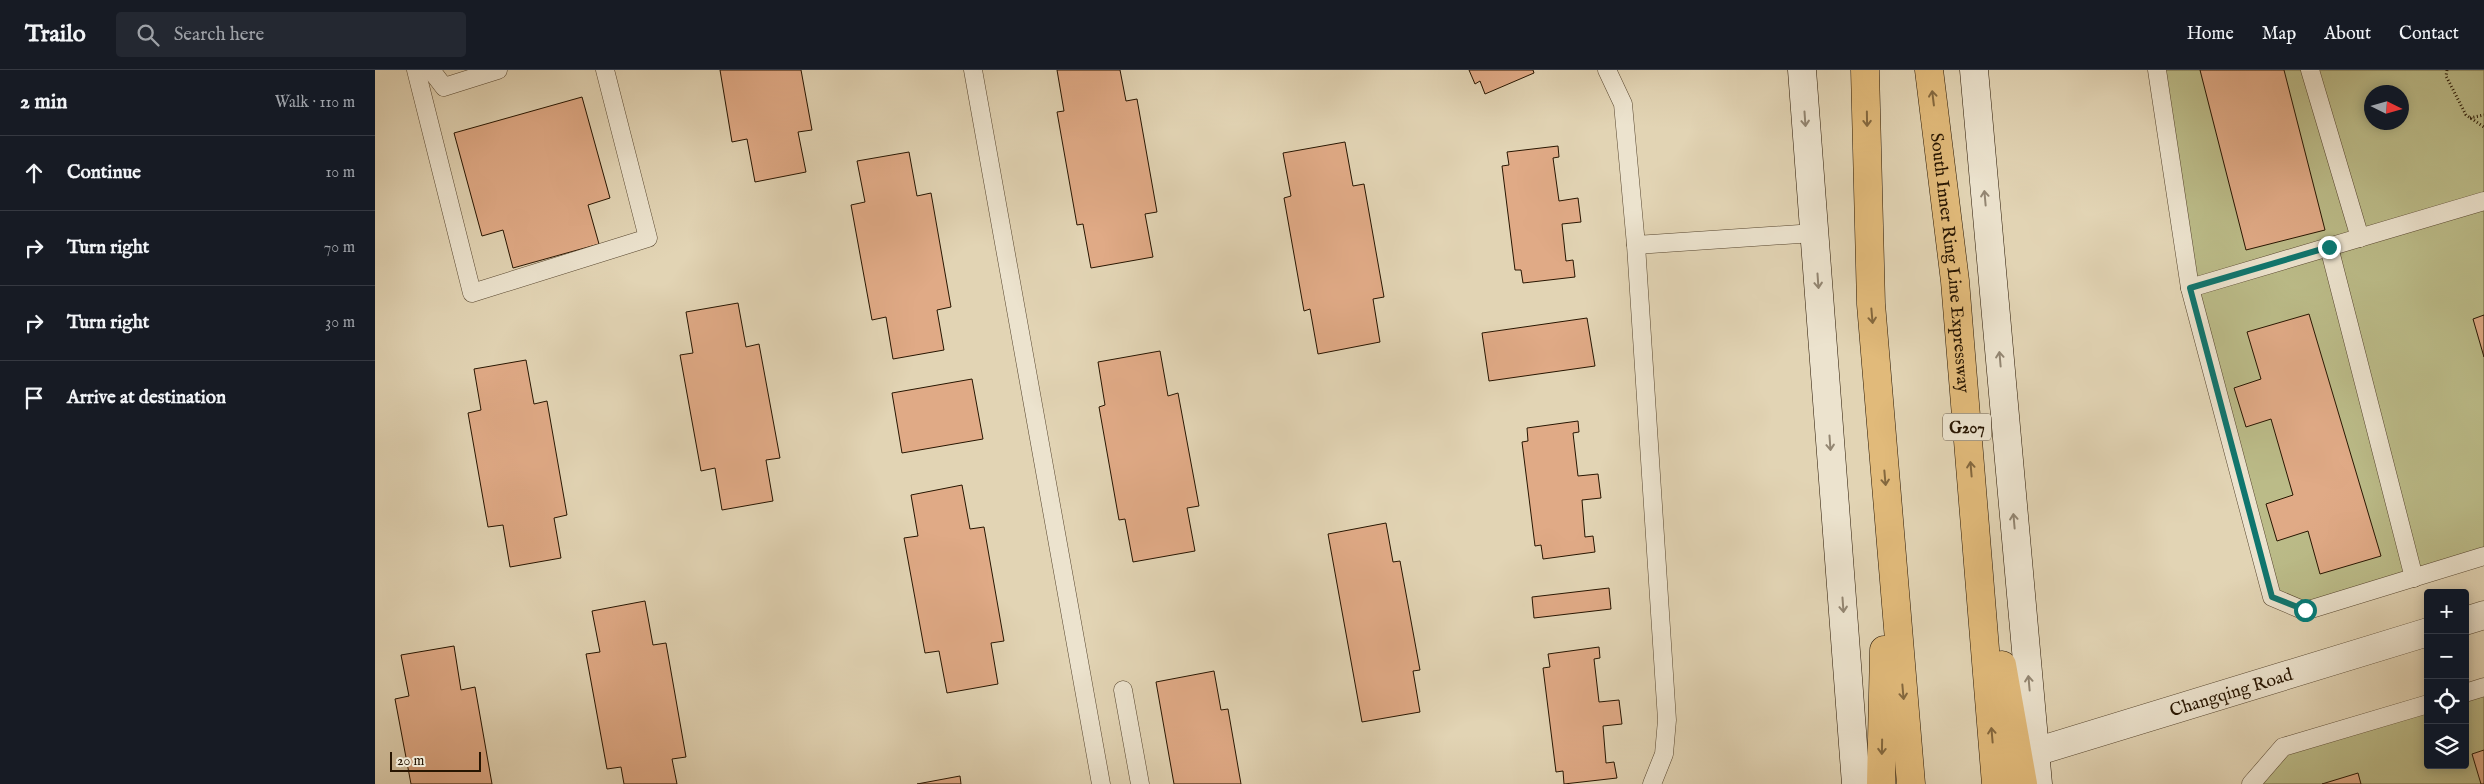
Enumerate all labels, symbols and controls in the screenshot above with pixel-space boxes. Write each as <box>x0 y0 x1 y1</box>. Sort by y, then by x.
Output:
search box <box>116 12 466 57</box>
text: Trailo <box>25 19 86 50</box>
icon: search <box>134 21 162 49</box>
text: Search here <box>174 23 264 47</box>
text: Home <box>2187 23 2234 46</box>
text: Map <box>2262 23 2296 46</box>
text: About <box>2324 23 2371 46</box>
text: Contact <box>2399 23 2459 46</box>
north arrow <box>2364 85 2409 130</box>
text: 2 min <box>20 89 67 116</box>
one-way arrow <box>1927 91 1937 107</box>
text: Walk · 110 m <box>275 93 355 113</box>
one-way arrow <box>1801 110 1810 126</box>
one-way arrow <box>1862 110 1871 126</box>
street label: South Inner Ring Line Expressway <box>1924 131 1974 394</box>
icon: ahead <box>20 159 48 187</box>
text: Continue <box>67 161 141 185</box>
text: 10 m <box>325 163 355 183</box>
one-way arrow <box>1981 190 1990 206</box>
icon: right <box>20 234 48 262</box>
text: Turn right <box>67 236 149 260</box>
route end <box>2318 236 2341 259</box>
text: 70 m <box>324 238 355 258</box>
one-way arrow <box>1813 272 1822 288</box>
one-way arrow <box>1867 308 1877 324</box>
icon: right <box>20 309 48 337</box>
text: Turn right <box>67 311 149 335</box>
text: 30 m <box>325 313 355 333</box>
one-way arrow <box>1995 352 2005 368</box>
icon: arrive <box>20 384 48 412</box>
text: Arrive at destination <box>67 386 226 410</box>
road number: G207 <box>1943 414 1991 441</box>
one-way arrow <box>1826 434 1835 450</box>
one-way arrow <box>1966 461 1975 477</box>
one-way arrow <box>1881 470 1890 486</box>
one-way arrow <box>2010 514 2019 530</box>
map controls <box>2424 589 2469 769</box>
button: + <box>2424 589 2469 634</box>
one-way arrow <box>1838 596 1847 612</box>
route start <box>2294 599 2317 622</box>
button: − <box>2424 634 2469 679</box>
street label: Changqing Road <box>2167 664 2296 723</box>
one-way arrow <box>2024 675 2034 691</box>
button: locate <box>2424 679 2469 724</box>
one-way arrow <box>1898 684 1908 700</box>
button: layers <box>2424 724 2469 769</box>
one-way arrow <box>1987 728 1997 744</box>
one-way arrow <box>1877 738 1887 755</box>
scale bar <box>390 749 481 772</box>
text: 20 m <box>397 752 424 770</box>

